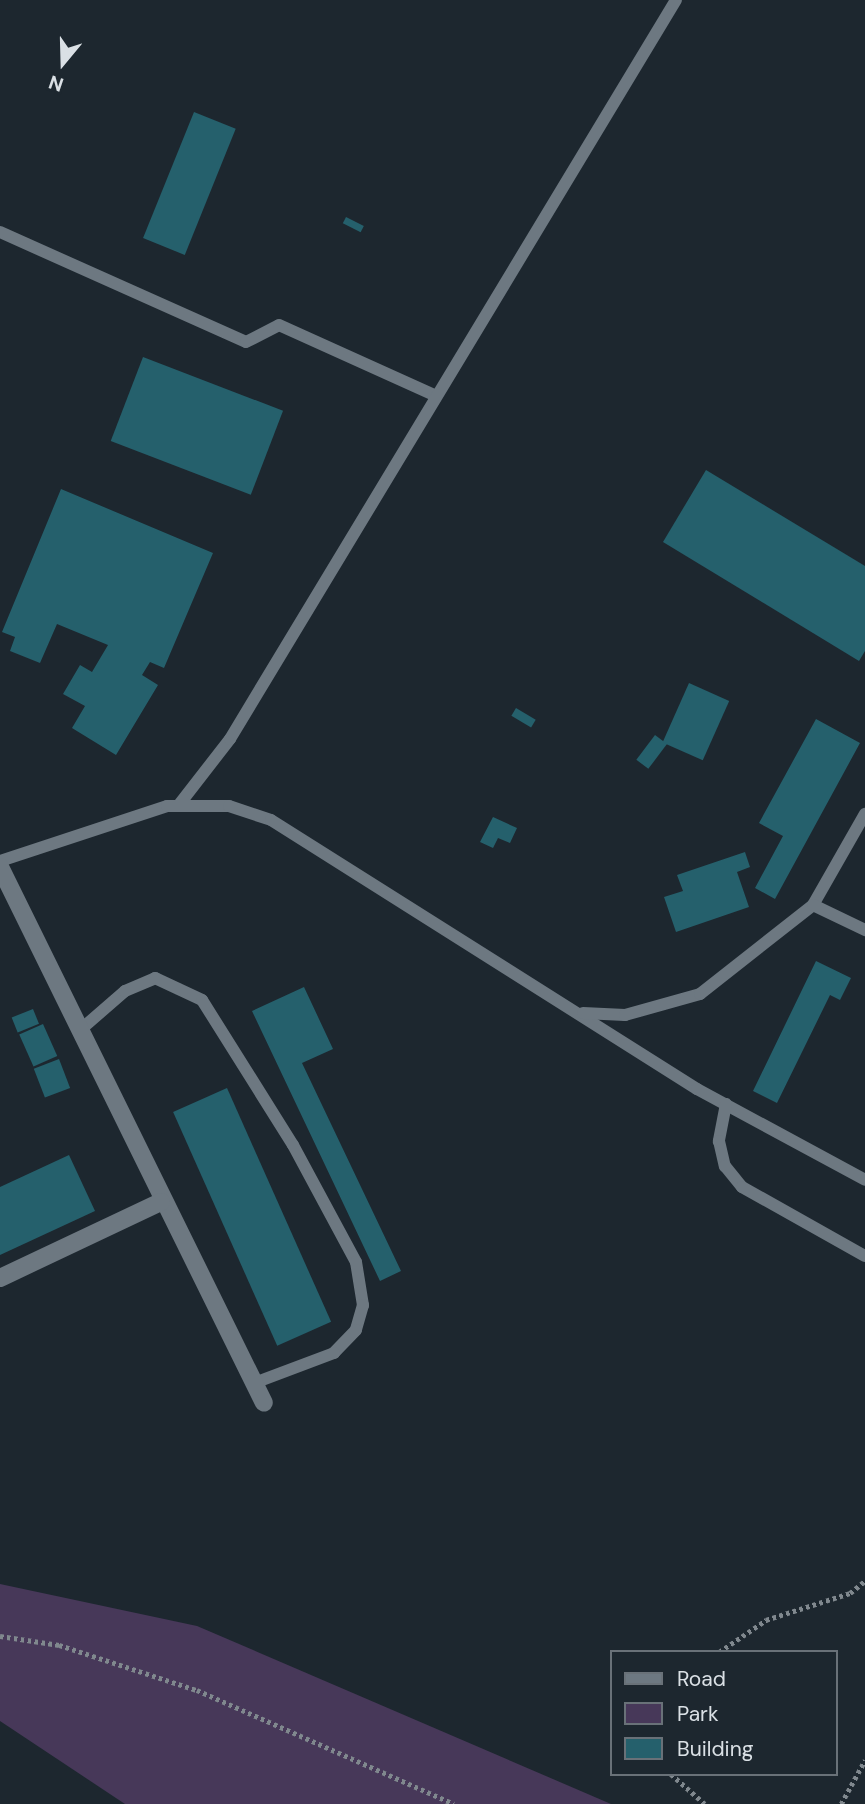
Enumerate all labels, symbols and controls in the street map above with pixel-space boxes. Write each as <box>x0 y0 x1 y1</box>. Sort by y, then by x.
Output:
north arrow <box>28 28 98 98</box>
text: N <box>45 69 67 97</box>
legend <box>610 1650 837 1776</box>
text: Road <box>677 1665 726 1693</box>
text: Park <box>677 1700 718 1728</box>
text: Building <box>677 1735 753 1763</box>

